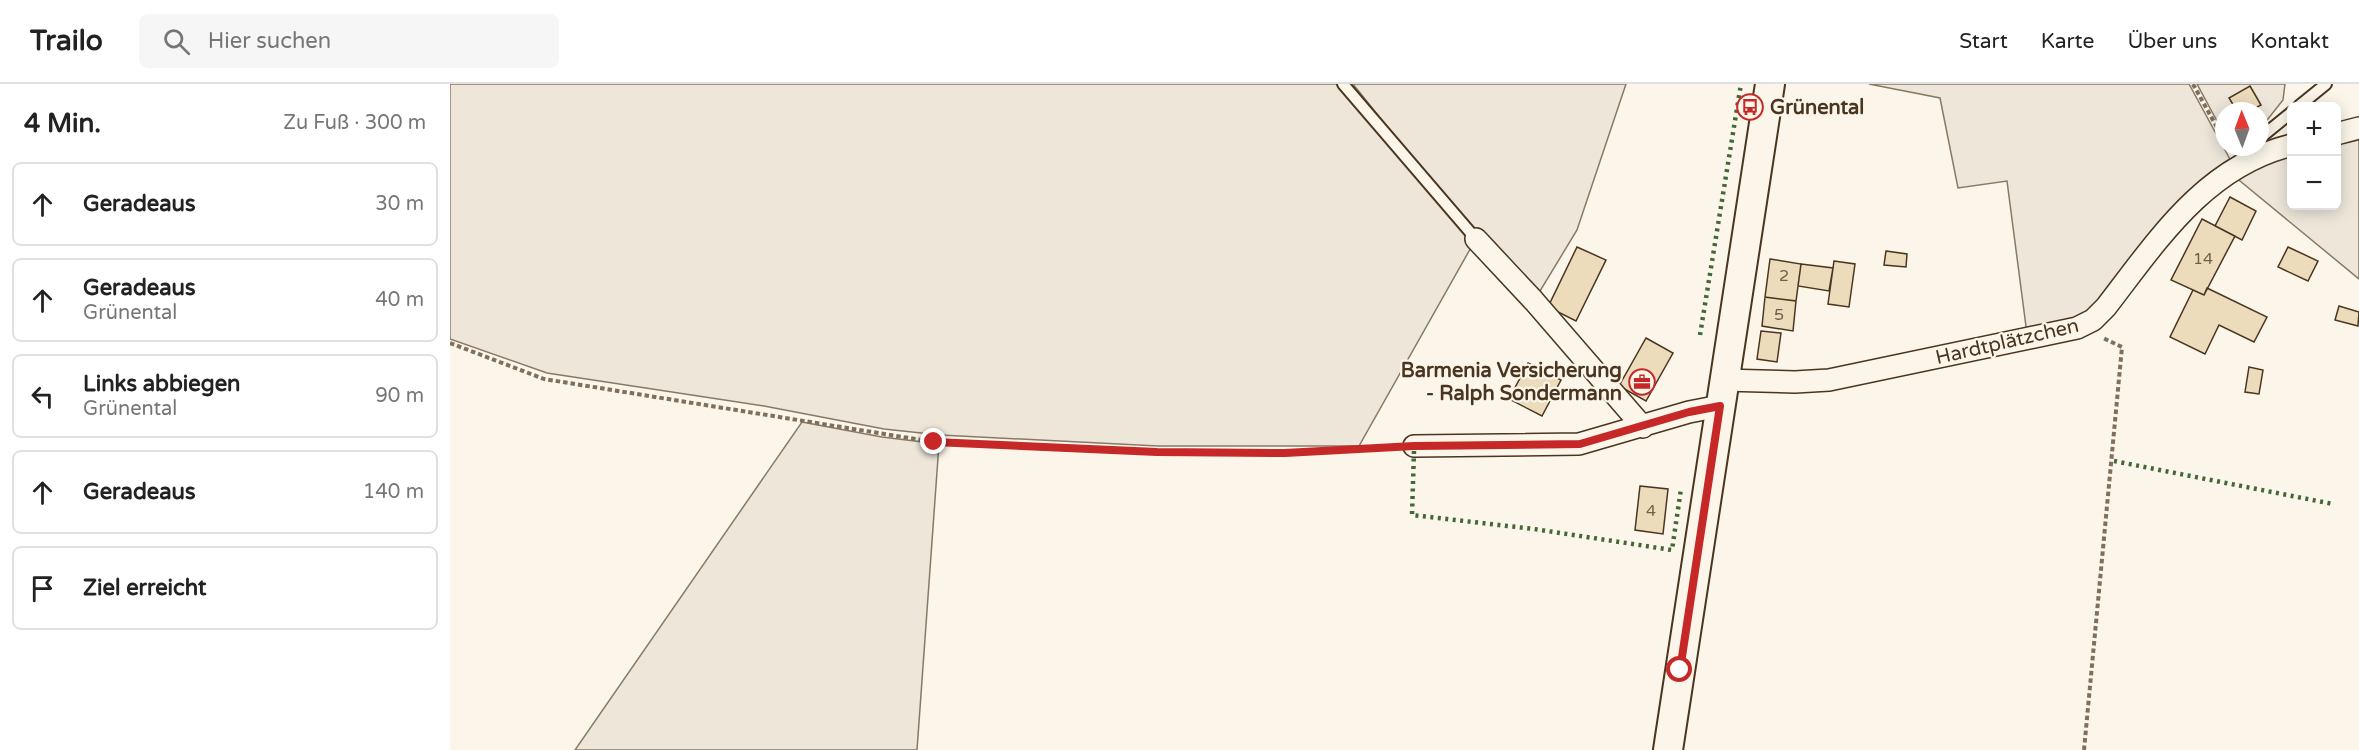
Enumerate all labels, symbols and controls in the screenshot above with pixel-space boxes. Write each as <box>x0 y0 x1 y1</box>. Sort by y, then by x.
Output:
search box <box>139 14 559 68</box>
text: Trailo <box>30 24 103 58</box>
icon: search <box>160 25 193 58</box>
text: Hier suchen <box>208 28 331 54</box>
text: Start <box>1959 29 2008 54</box>
text: Karte <box>2041 29 2094 54</box>
text: Über uns <box>2127 29 2217 54</box>
text: Kontakt <box>2250 29 2329 54</box>
bus stop icon: Grünental <box>1735 92 1765 122</box>
place label: Grünental <box>1770 96 1864 120</box>
north arrow <box>2215 102 2269 156</box>
map controls <box>2287 102 2341 210</box>
button: + <box>2287 102 2341 156</box>
text: 4 Min. <box>24 108 101 139</box>
text: Zu Fuß · 300 m <box>283 111 426 135</box>
button: − <box>2287 156 2341 210</box>
icon: ahead <box>26 188 59 221</box>
text: Geradeaus <box>83 191 195 217</box>
text: 30 m <box>375 192 424 216</box>
house number: 14 <box>2193 249 2213 269</box>
house number: 2 <box>1779 266 1789 286</box>
text: Geradeaus <box>83 275 195 301</box>
icon: ahead <box>26 284 59 317</box>
text: 40 m <box>375 288 424 312</box>
text: Grünental <box>83 301 177 325</box>
house number: 5 <box>1774 305 1784 325</box>
street label: Hardtplätzchen <box>1933 314 2081 370</box>
place label: Barmenia Versicherung - Ralph Sondermann <box>1401 359 1622 406</box>
office icon: Barmenia Versicherung - Ralph Sondermann <box>1627 367 1657 397</box>
text: Links abbiegen <box>83 371 241 397</box>
icon: left <box>26 380 59 413</box>
text: 90 m <box>375 384 424 408</box>
text: Grünental <box>83 397 177 421</box>
route end <box>920 428 946 454</box>
icon: ahead <box>26 476 59 509</box>
text: Geradeaus <box>83 479 195 505</box>
text: 140 m <box>363 480 424 504</box>
house number: 4 <box>1646 501 1656 521</box>
icon: arrive <box>26 572 59 605</box>
text: Ziel erreicht <box>83 575 206 601</box>
route start <box>1666 656 1692 682</box>

